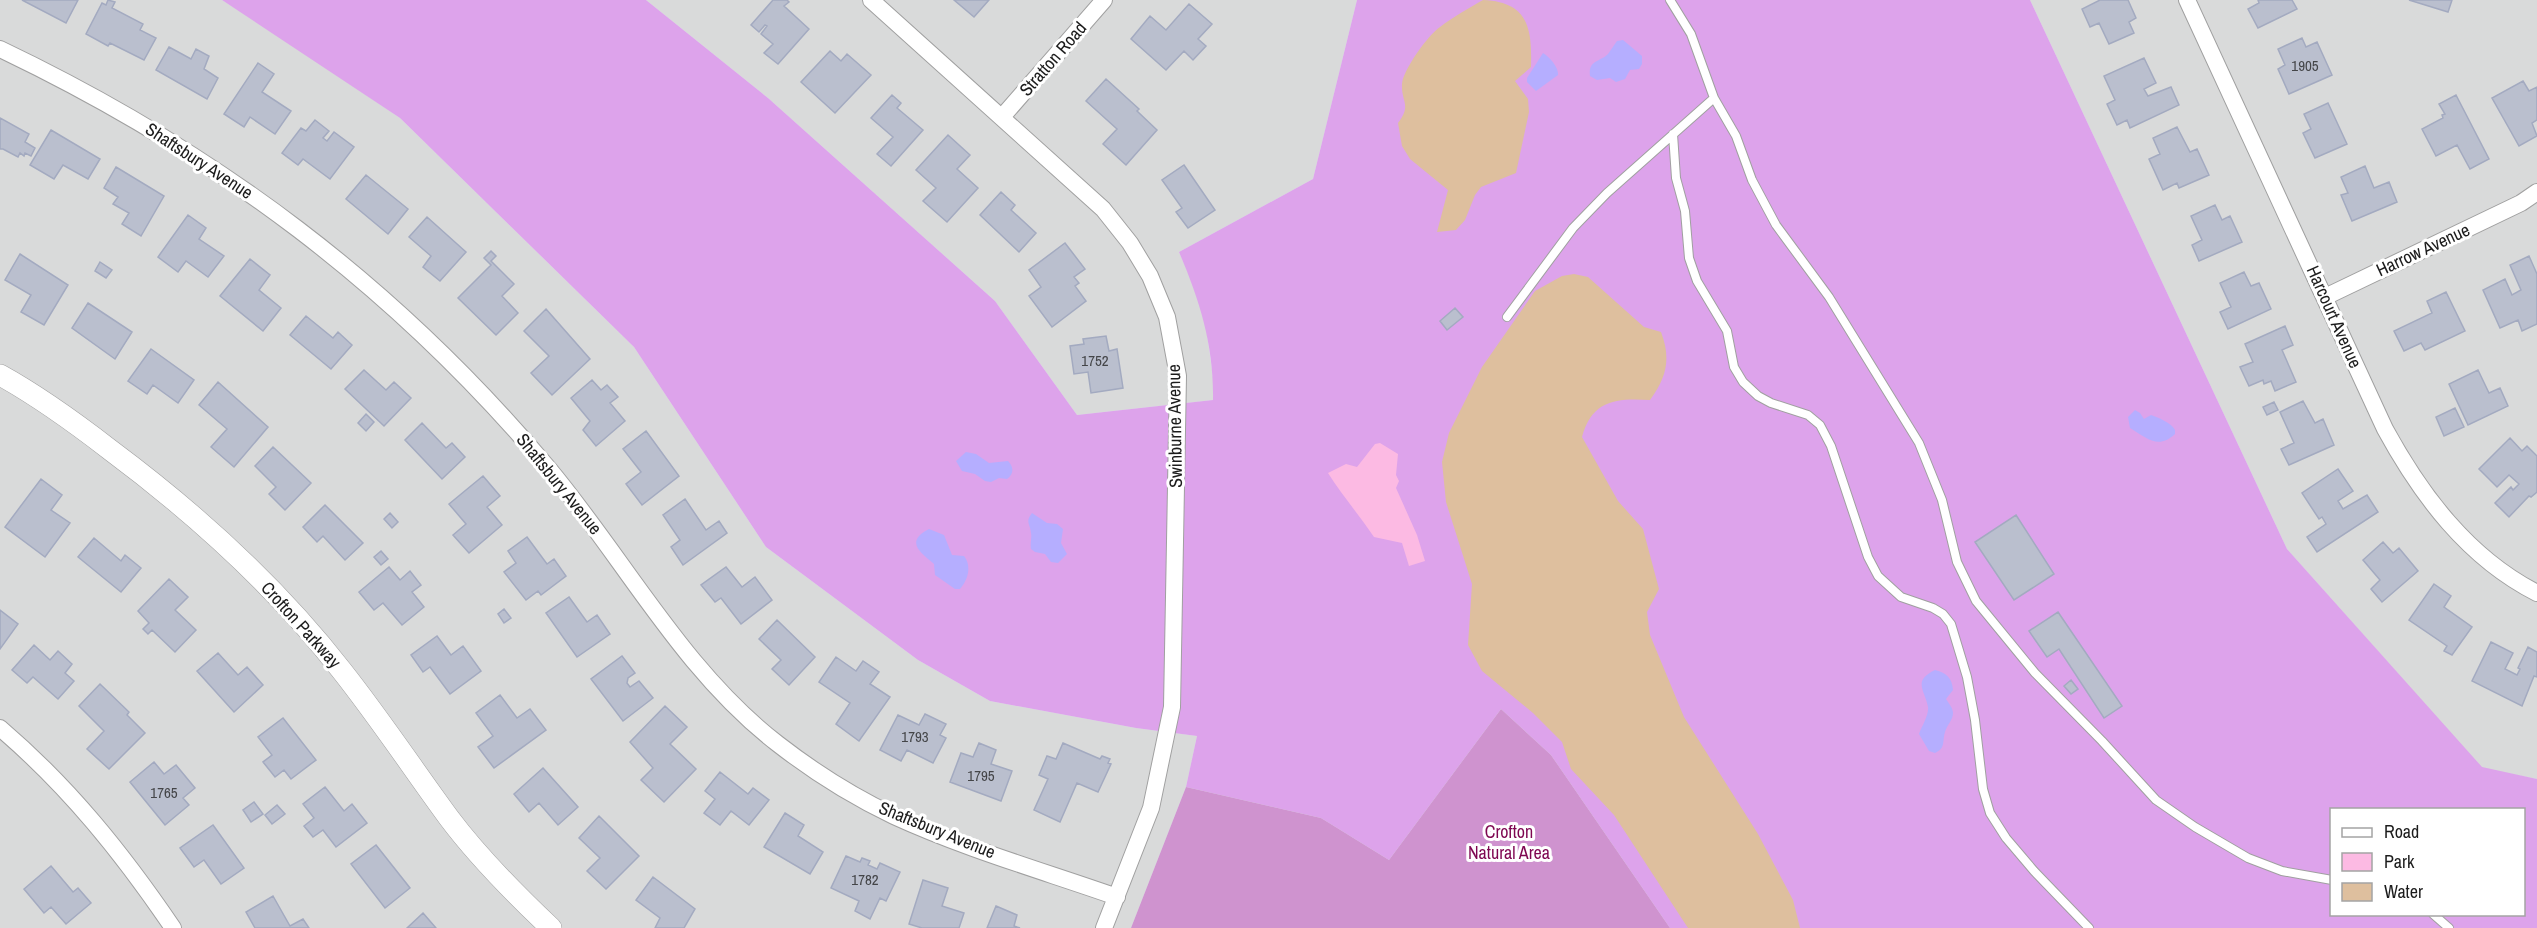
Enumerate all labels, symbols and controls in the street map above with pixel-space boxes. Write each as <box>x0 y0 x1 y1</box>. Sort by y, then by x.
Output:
street label: Stratton Road <box>1013 16 1092 101</box>
house number: 1905 <box>2291 55 2319 76</box>
street label: Shaftsbury Avenue <box>141 116 258 205</box>
street label: Harrow Avenue <box>2372 217 2474 282</box>
street label: Harcourt Avenue <box>2301 262 2368 372</box>
house number: 1752 <box>1081 350 1109 371</box>
street label: Swinburne Avenue <box>1161 364 1188 488</box>
street label: Shaftsbury Avenue <box>511 428 608 540</box>
street label: Crofton Parkway <box>256 576 348 674</box>
house number: 1793 <box>901 726 929 747</box>
house number: 1795 <box>967 765 995 786</box>
house number: 1765 <box>150 782 178 803</box>
street label: Shaftsbury Avenue <box>875 795 999 864</box>
legend <box>2330 808 2525 916</box>
park label: Crofton Natural Area <box>1468 819 1550 865</box>
text: Road <box>2384 819 2419 844</box>
text: Park <box>2384 849 2415 874</box>
house number: 1782 <box>851 869 879 890</box>
text: Water <box>2384 879 2423 904</box>

